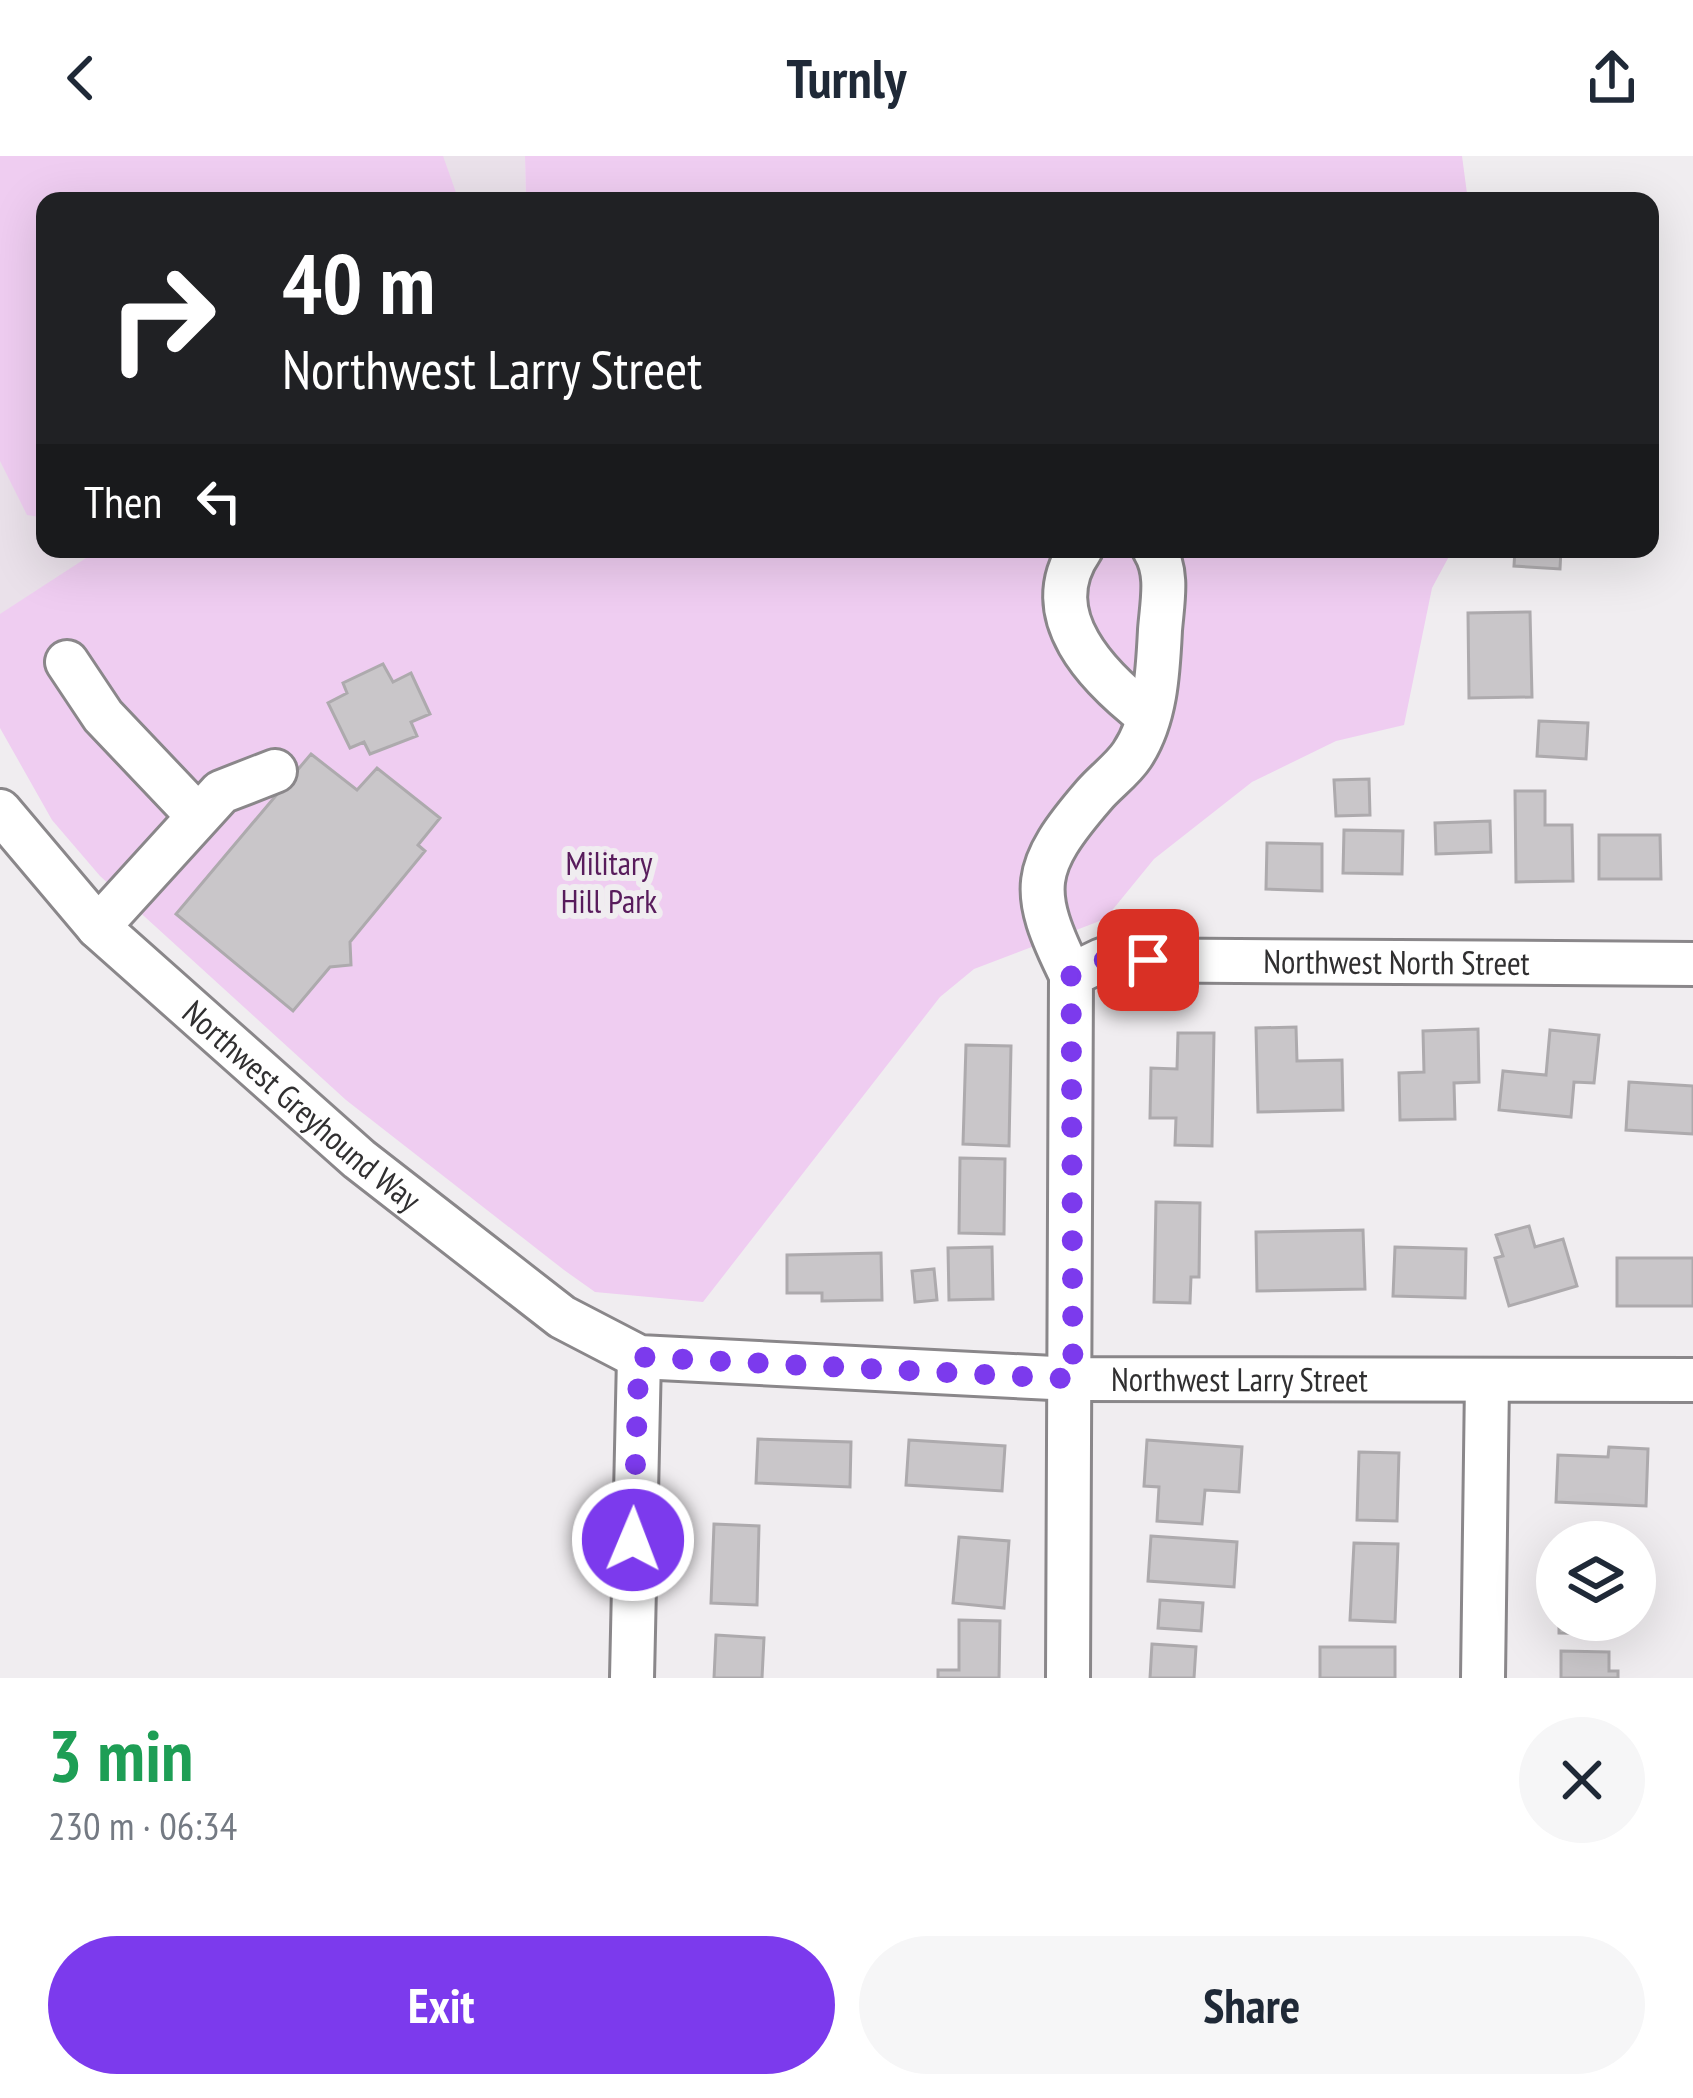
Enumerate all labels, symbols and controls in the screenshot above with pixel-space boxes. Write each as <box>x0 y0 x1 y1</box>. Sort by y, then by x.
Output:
text: Turnly <box>787 43 906 113</box>
icon: back <box>48 45 114 111</box>
icon: share <box>1579 45 1645 111</box>
text: 40 m <box>282 228 435 337</box>
icon: right <box>84 240 240 396</box>
text: Northwest Larry Street <box>282 334 702 404</box>
icon: left <box>186 468 252 534</box>
text: Then <box>84 472 162 530</box>
park label: Military Hill Park <box>561 841 657 922</box>
pin <box>1097 909 1199 1011</box>
icon: arrive <box>1115 927 1181 993</box>
street label: Northwest North Street <box>1263 939 1530 984</box>
street label: Northwest Greyhound Way <box>174 991 430 1221</box>
street label: Northwest Larry Street <box>1111 1357 1368 1400</box>
position arrow <box>570 1477 696 1603</box>
map controls <box>1536 1521 1656 1641</box>
button: layers <box>1536 1521 1656 1641</box>
text: 3 min <box>48 1708 193 1801</box>
button: close <box>1519 1717 1645 1843</box>
text: 230 m · 06:34 <box>48 1800 237 1851</box>
button: Exit <box>48 1936 835 2074</box>
button: Share <box>859 1936 1645 2074</box>

